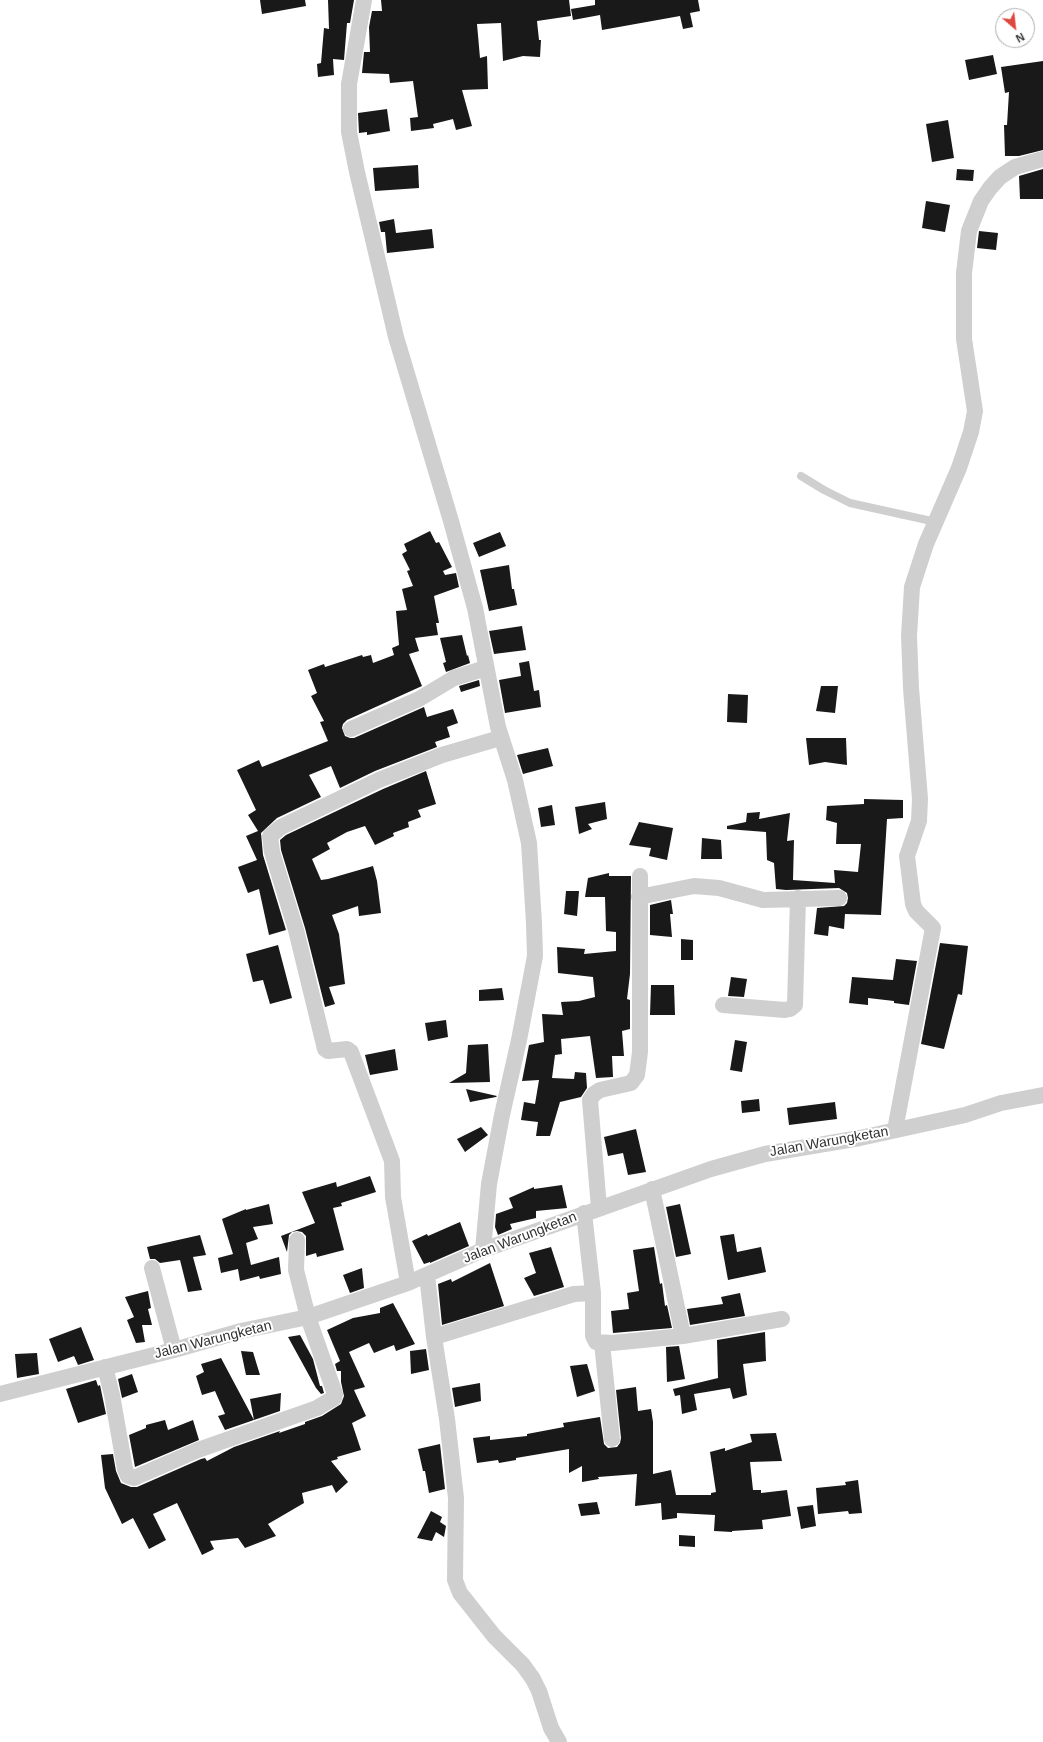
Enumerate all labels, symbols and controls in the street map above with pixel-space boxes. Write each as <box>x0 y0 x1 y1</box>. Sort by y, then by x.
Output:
north arrow <box>995 8 1035 48</box>
text: N <box>1014 31 1026 45</box>
street label: Jalan Warungketan <box>768 1123 890 1161</box>
street label: Jalan Warungketan <box>461 1209 579 1267</box>
street label: Jalan Warungketan <box>153 1317 273 1363</box>

